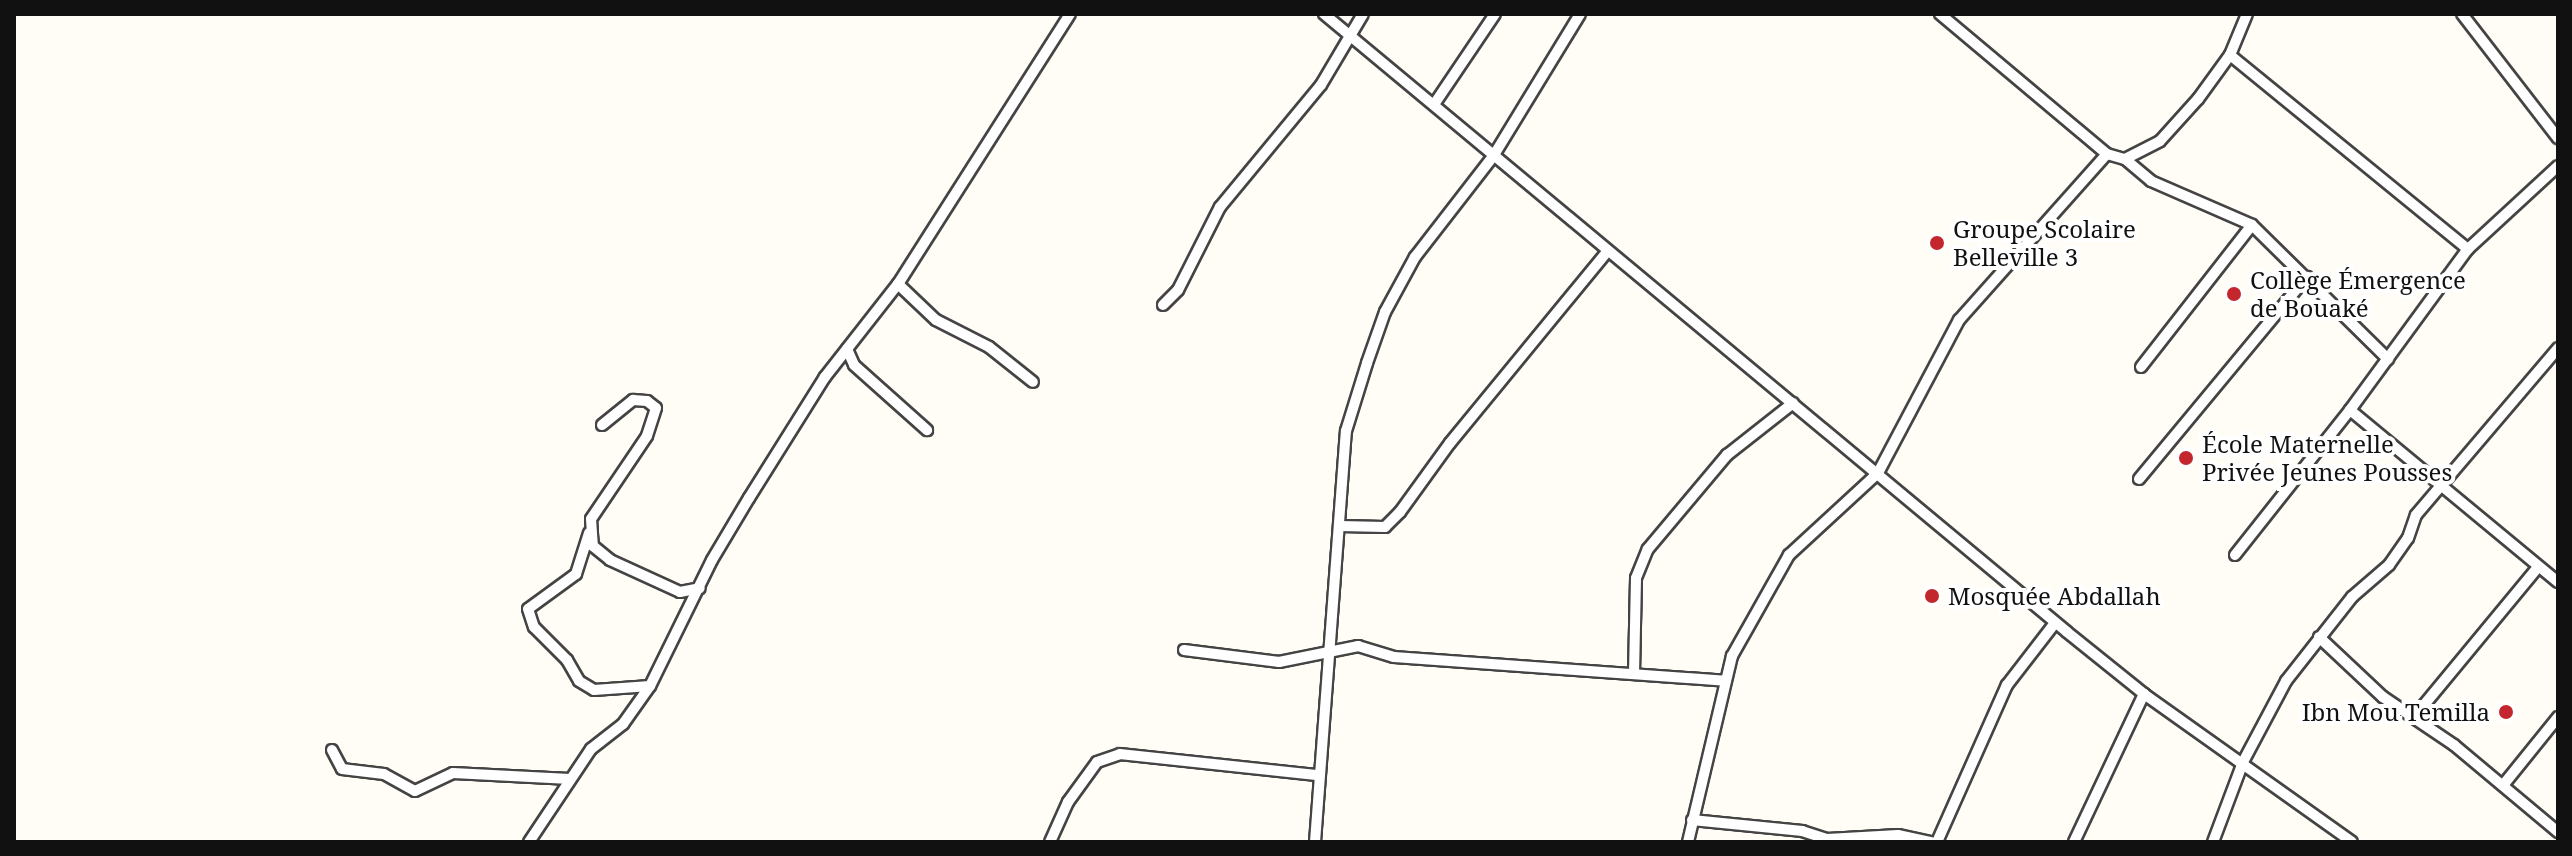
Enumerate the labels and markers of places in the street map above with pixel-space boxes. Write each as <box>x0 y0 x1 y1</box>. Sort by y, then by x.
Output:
place label: Groupe Scolaire Belleville 3 <box>1953 215 2136 271</box>
marker: Groupe Scolaire Belleville 3 <box>1928 234 1946 252</box>
place label: Collège Émergence de Bouaké <box>2250 266 2466 322</box>
marker: Collège Émergence de Bouaké <box>2225 285 2243 303</box>
place label: École Maternelle Privée Jeunes Pousses <box>2202 430 2452 486</box>
marker: École Maternelle Privée Jeunes Pousses <box>2177 449 2195 467</box>
place label: Mosquée Abdallah <box>1948 582 2161 610</box>
marker: Mosquée Abdallah <box>1923 587 1941 605</box>
place label: Ibn Mou Temilla <box>2302 698 2490 726</box>
marker: Ibn Mou Temilla <box>2497 703 2515 721</box>

